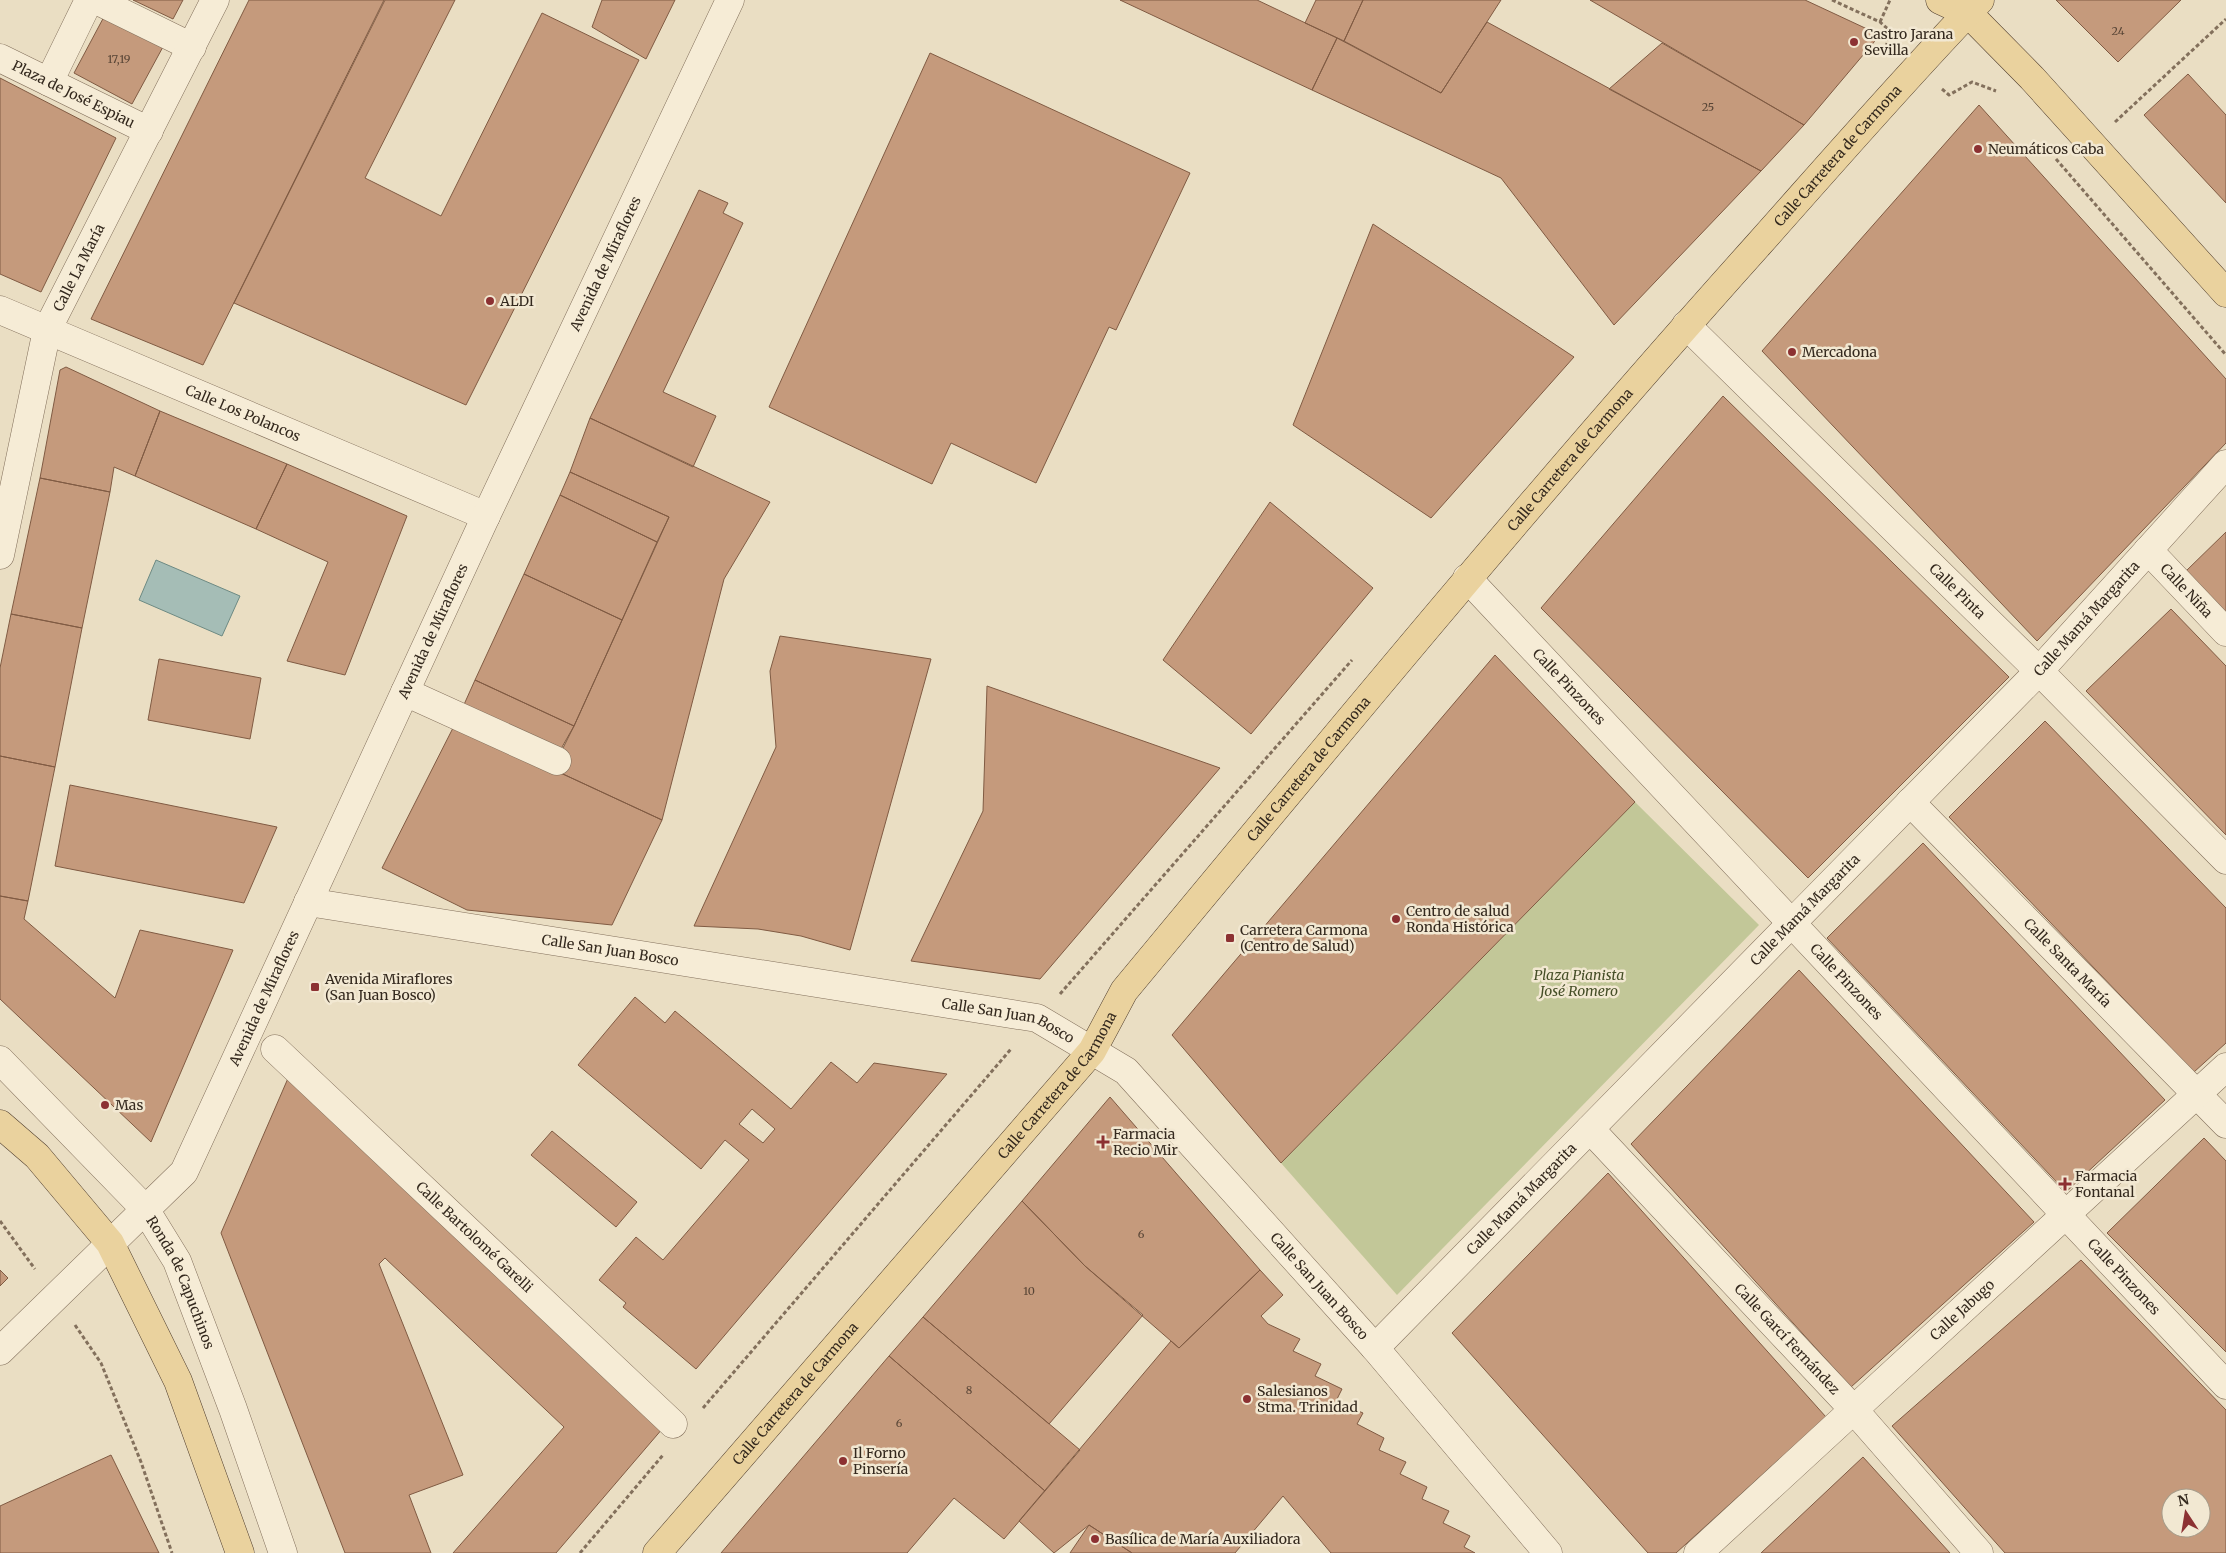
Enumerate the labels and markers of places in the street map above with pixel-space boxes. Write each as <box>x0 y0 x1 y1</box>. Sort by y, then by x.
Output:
place label: Castro Jarana Sevilla <box>1864 25 1954 59</box>
marker: Castro Jarana Sevilla <box>1848 36 1860 48</box>
place label: Neumáticos Caba <box>1988 140 2105 158</box>
marker: Neumáticos Caba <box>1972 143 1984 155</box>
place label: ALDI <box>499 292 534 310</box>
marker: ALDI <box>484 295 496 307</box>
place label: Mercadona <box>1802 343 1878 361</box>
marker: Mercadona <box>1786 346 1798 358</box>
place label: Centro de salud Ronda Histórica <box>1406 902 1514 936</box>
marker: Centro de salud Ronda Histórica <box>1390 913 1402 925</box>
place label: Carretera Carmona (Centro de Salud) <box>1240 921 1368 955</box>
marker: Carretera Carmona (Centro de Salud) <box>1224 932 1236 944</box>
place label: Avenida Miraflores (San Juan Bosco) <box>324 970 453 1004</box>
marker: Avenida Miraflores (San Juan Bosco) <box>309 981 321 993</box>
place label: Mas <box>115 1096 143 1114</box>
marker: Mas <box>99 1099 111 1111</box>
place label: Farmacia Recio Mir <box>1113 1125 1178 1159</box>
marker: Farmacia Recio Mir <box>1097 1136 1109 1148</box>
place label: Farmacia Fontanal <box>2075 1167 2138 1201</box>
marker: Farmacia Fontanal <box>2059 1178 2071 1190</box>
place label: Salesianos Stma. Trinidad <box>1257 1382 1358 1416</box>
marker: Salesianos Stma. Trinidad <box>1241 1393 1253 1405</box>
place label: Il Forno Pinsería <box>853 1444 909 1478</box>
marker: Il Forno Pinsería <box>837 1455 849 1467</box>
place label: Basílica de María Auxiliadora <box>1105 1530 1301 1548</box>
marker: Basílica de María Auxiliadora <box>1089 1533 1101 1545</box>

